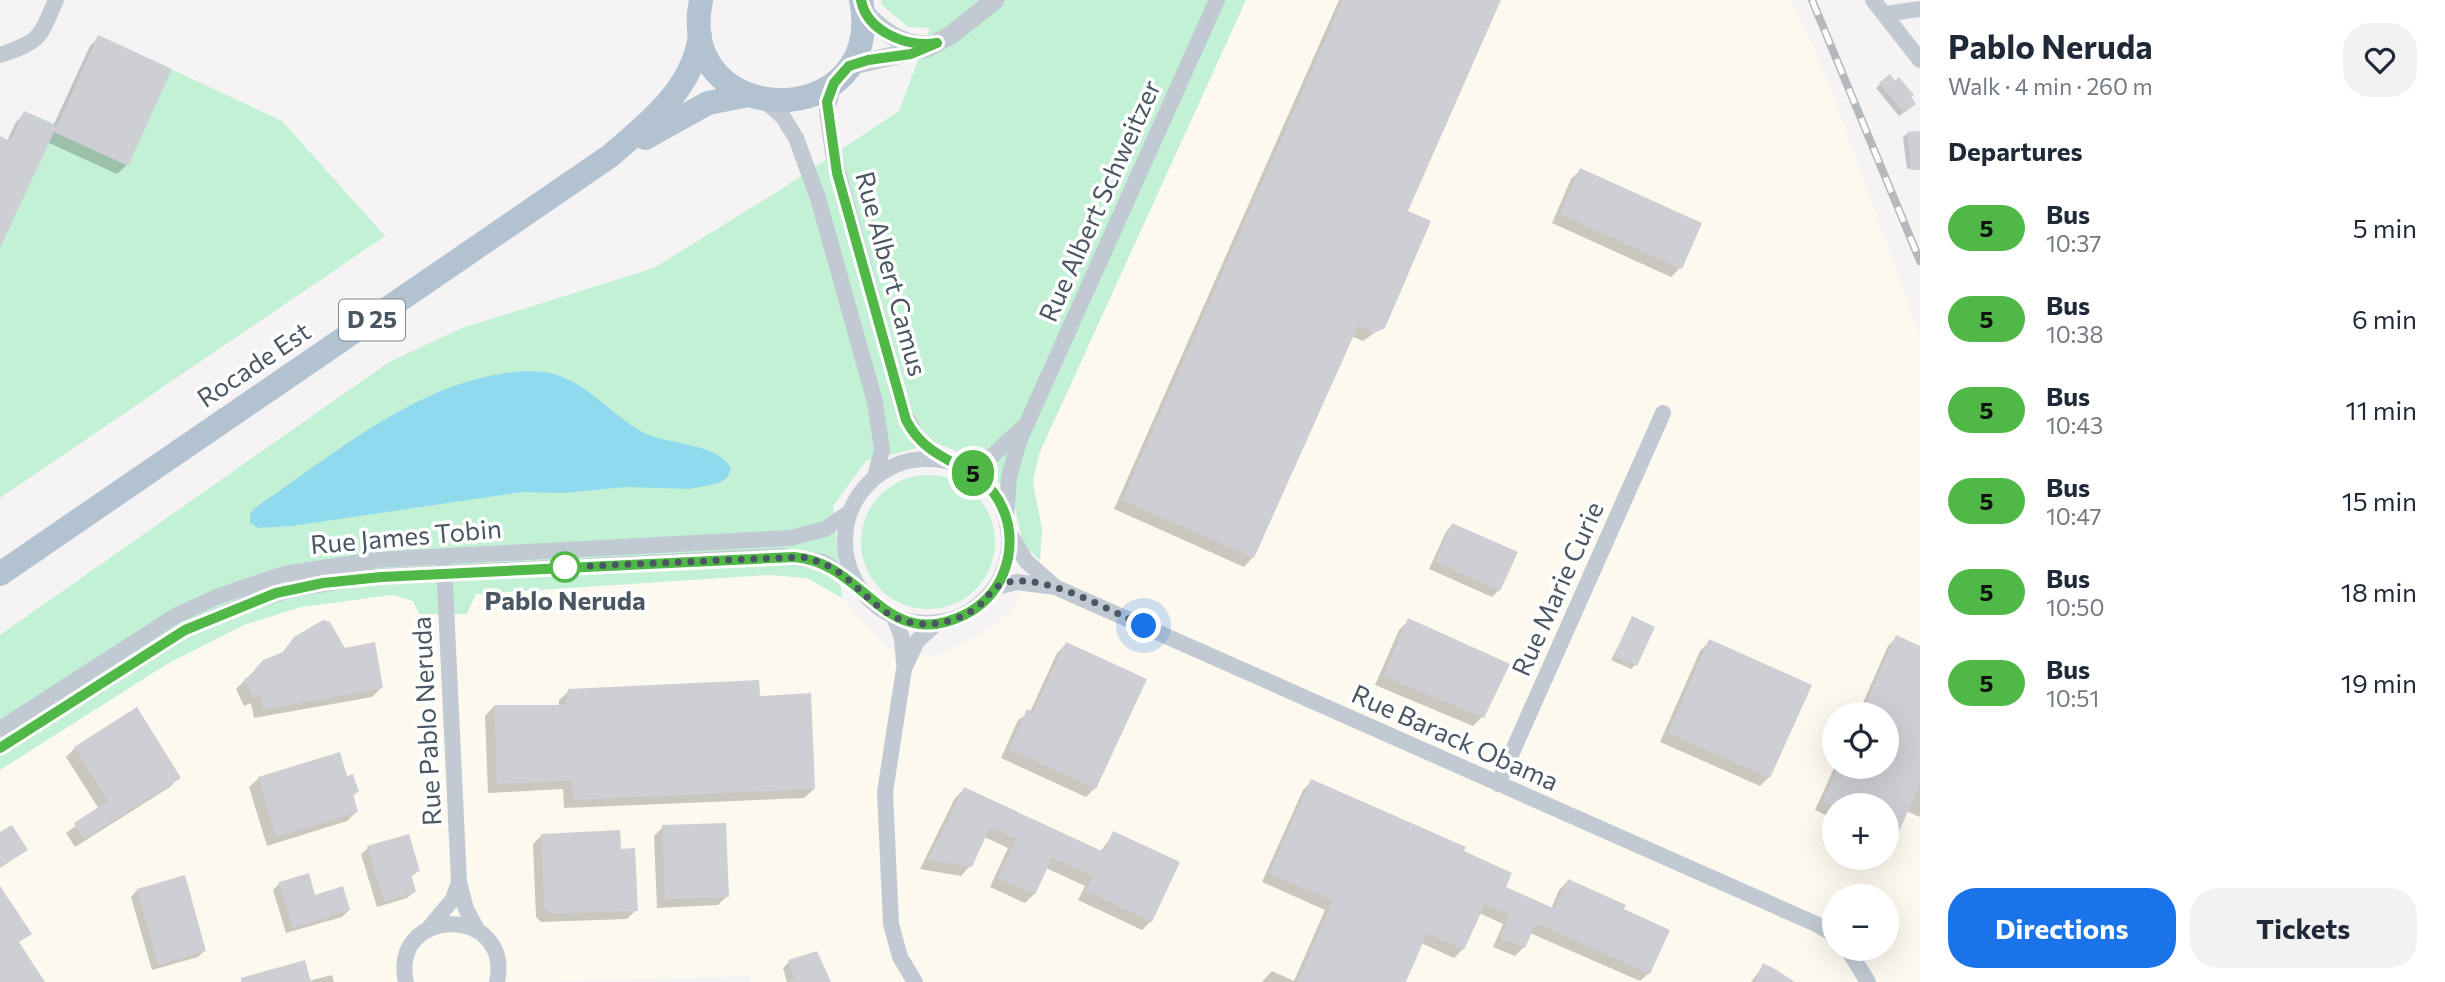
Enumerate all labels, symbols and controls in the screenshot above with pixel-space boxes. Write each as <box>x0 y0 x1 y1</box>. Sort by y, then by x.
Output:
button: heart <box>2343 23 2417 97</box>
text: Pablo Neruda <box>1948 25 2153 66</box>
text: Walk · 4 min · 260 m <box>1948 72 2153 100</box>
street label: Rue Albert Schweitzer <box>1031 75 1166 326</box>
text: Departures <box>1948 135 2083 166</box>
street label: Rue Albert Camus <box>850 168 935 379</box>
text: Bus <box>2046 198 2090 229</box>
text: 5 min <box>2353 212 2417 243</box>
text: 5 <box>1980 213 1994 242</box>
text: 10:37 <box>2046 229 2101 257</box>
text: Bus <box>2046 289 2090 320</box>
road number: D 25 <box>339 300 405 340</box>
text: 6 min <box>2352 303 2417 334</box>
text: 5 <box>1980 304 1994 333</box>
street label: Rocade Est <box>191 315 316 413</box>
text: 10:38 <box>2046 320 2103 348</box>
text: Bus <box>2046 380 2090 411</box>
text: 11 min <box>2346 394 2417 425</box>
text: 5 <box>1980 395 1994 424</box>
text: 10:43 <box>2046 411 2103 439</box>
line badge: 5 <box>950 450 996 496</box>
text: 5 <box>966 458 980 487</box>
text: Bus <box>2046 471 2090 502</box>
text: 15 min <box>2342 485 2417 516</box>
text: 5 <box>1980 486 1994 515</box>
street label: Rue Marie Curie <box>1504 496 1609 680</box>
text: 10:47 <box>2046 502 2102 530</box>
street label: Rue James Tobin <box>309 512 503 559</box>
marker: Pablo Neruda <box>550 552 580 582</box>
text: Bus <box>2046 562 2090 593</box>
text: 18 min <box>2341 576 2417 607</box>
text: 5 <box>1980 577 1994 606</box>
place label: Pablo Neruda <box>484 584 646 615</box>
text: 10:50 <box>2046 593 2105 621</box>
your location <box>1126 608 1161 643</box>
street label: Rue Pablo Neruda <box>405 616 446 827</box>
text: Bus <box>2046 653 2090 684</box>
text: 19 min <box>2341 667 2417 698</box>
text: 5 <box>1980 668 1994 697</box>
street label: Rue Barack Obama <box>1347 677 1564 796</box>
text: 10:51 <box>2046 684 2099 712</box>
map controls <box>1822 702 1899 961</box>
button: locate <box>1822 702 1899 779</box>
button: + <box>1822 793 1899 870</box>
button: − <box>1822 884 1899 961</box>
button: Directions <box>1948 888 2176 968</box>
button: Tickets <box>2190 888 2417 968</box>

